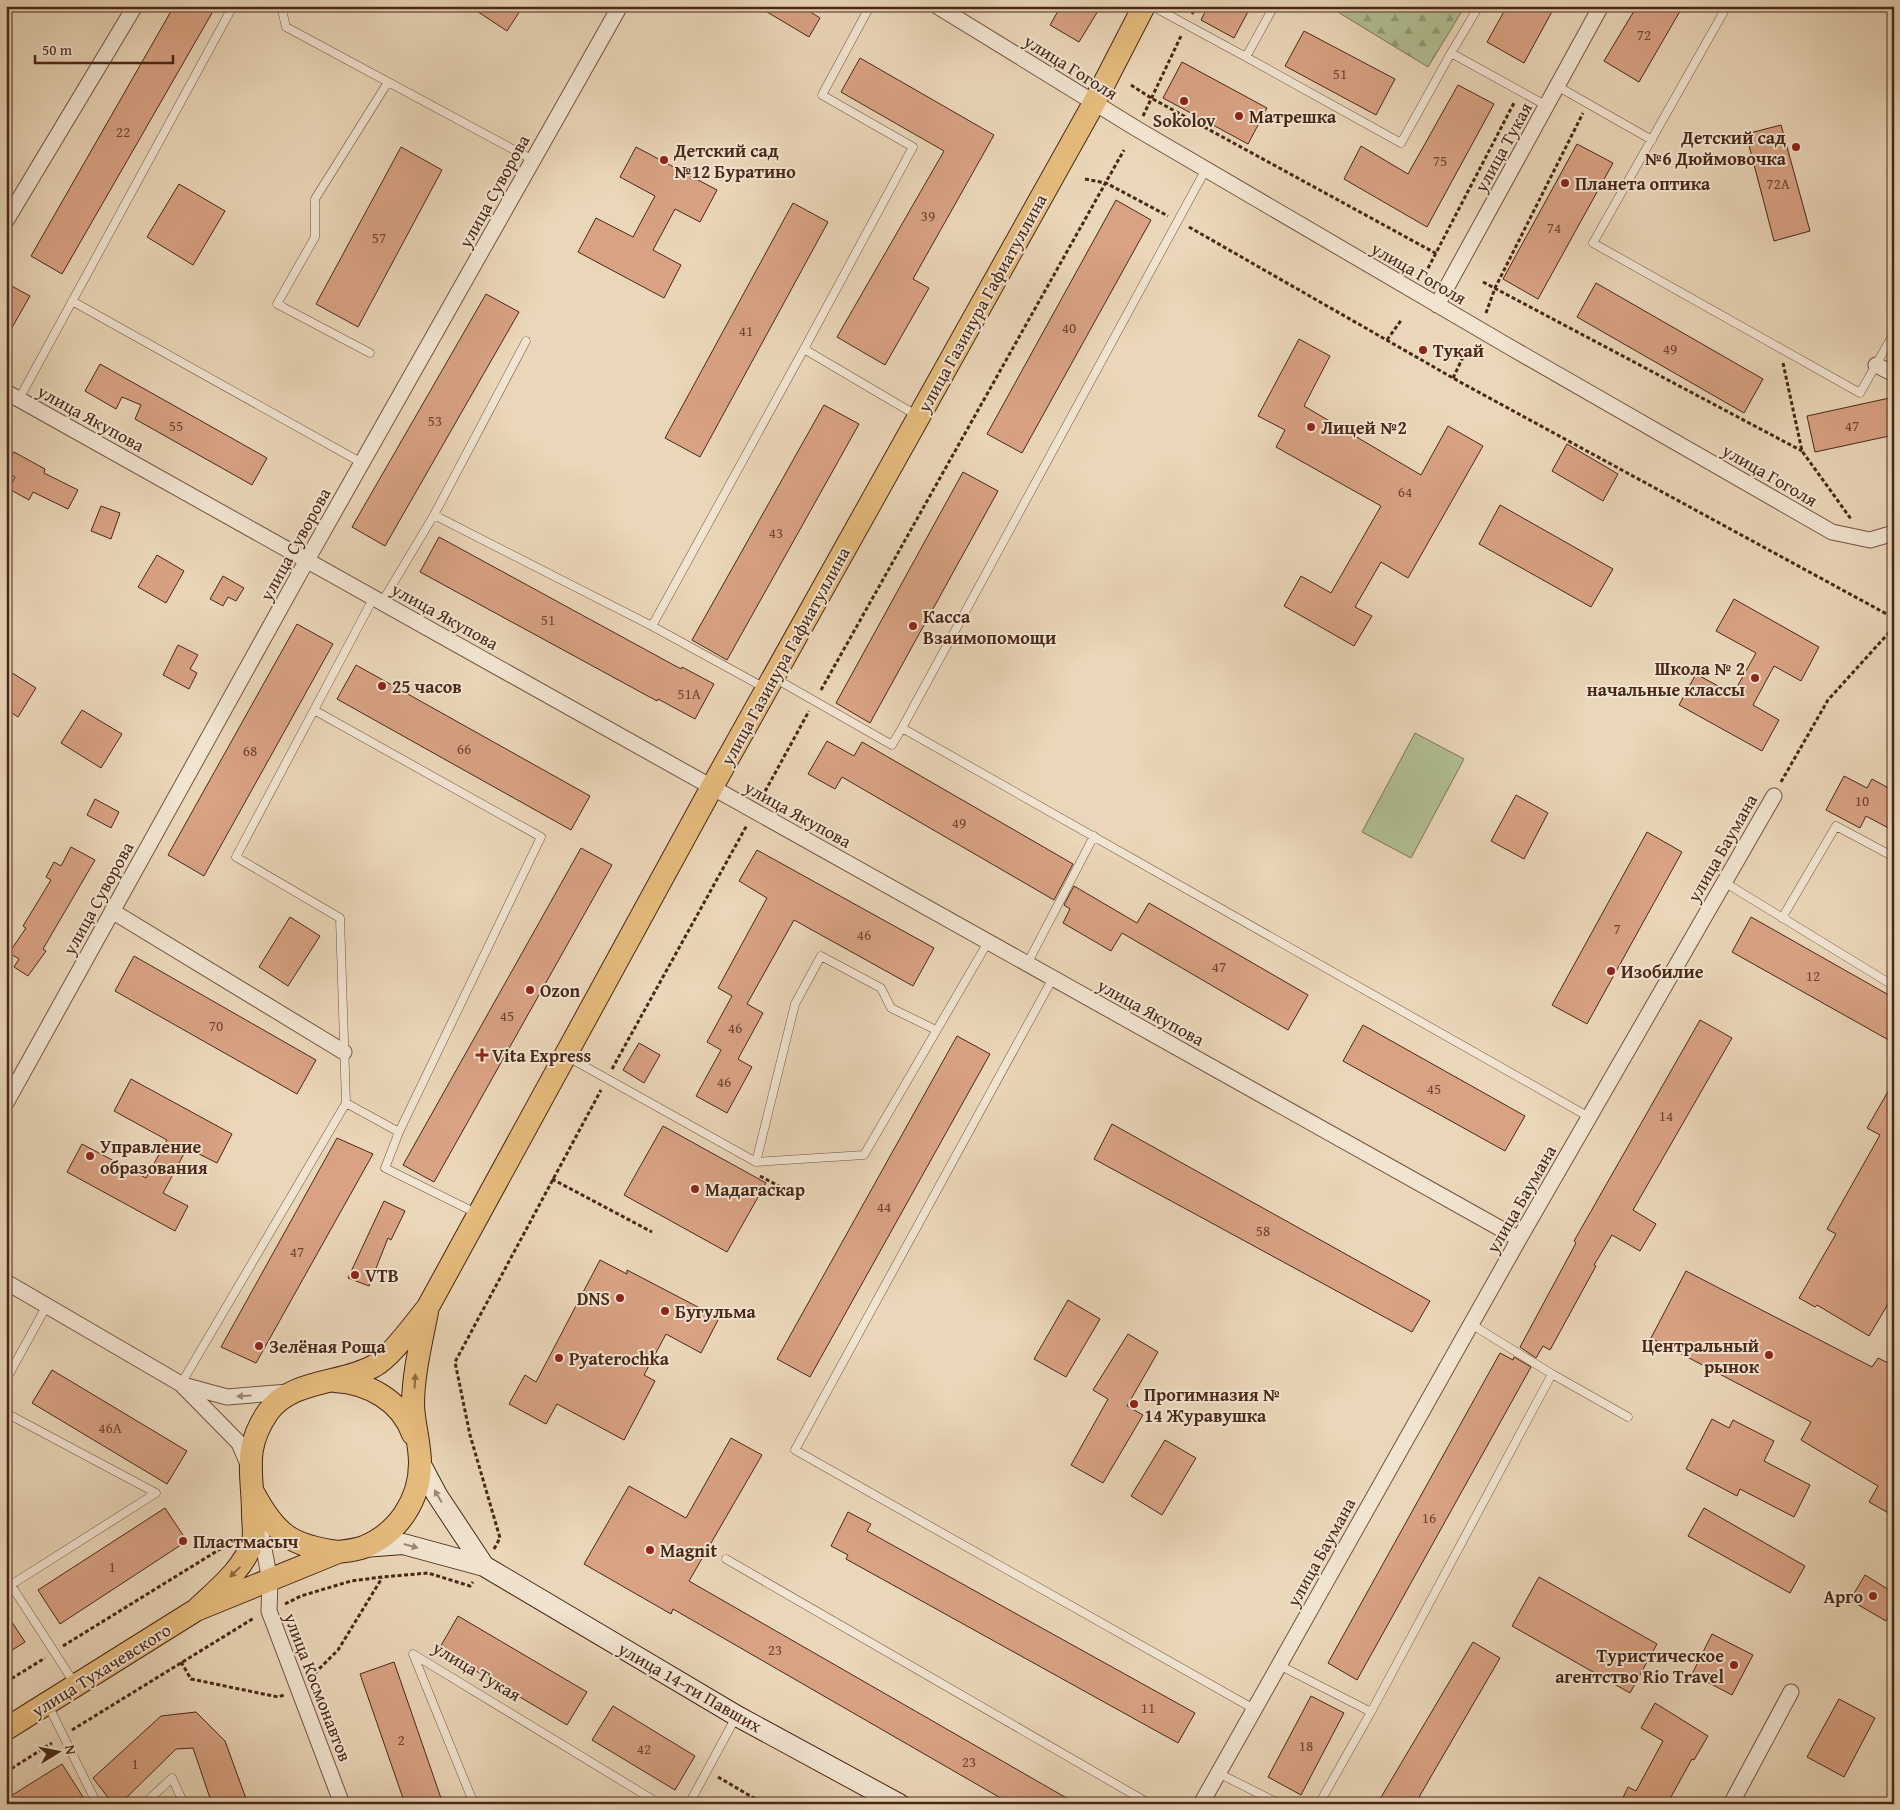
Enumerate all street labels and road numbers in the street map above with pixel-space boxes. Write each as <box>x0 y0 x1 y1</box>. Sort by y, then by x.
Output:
street label: улица Гоголя <box>1018 27 1123 107</box>
street label: улица Тукая <box>1467 97 1539 198</box>
street label: улица Суворова <box>451 129 536 253</box>
street label: улица Газинура Гафиатуллина <box>910 188 1054 418</box>
street label: улица Гоголя <box>1365 234 1472 311</box>
street label: улица Якупова <box>32 377 150 459</box>
street label: улица Гоголя <box>1716 436 1823 513</box>
street label: улица Суворова <box>252 482 337 606</box>
street label: улица Газинура Гафиатуллина <box>713 541 857 771</box>
street label: улица Якупова <box>386 575 504 657</box>
street label: улица Якупова <box>739 773 857 855</box>
street label: улица Баумана <box>1680 789 1764 908</box>
street label: улица Суворова <box>55 836 140 960</box>
street label: улица Якупова <box>1092 971 1210 1053</box>
street label: улица Баумана <box>1479 1140 1563 1259</box>
street label: улица Баумана <box>1279 1492 1362 1612</box>
street label: улица Космонавтов <box>277 1608 359 1765</box>
street label: улица Тухачевского <box>25 1616 176 1724</box>
street label: улица Тукая <box>427 1633 526 1708</box>
street label: улица 14-ти Павших <box>612 1634 768 1740</box>

